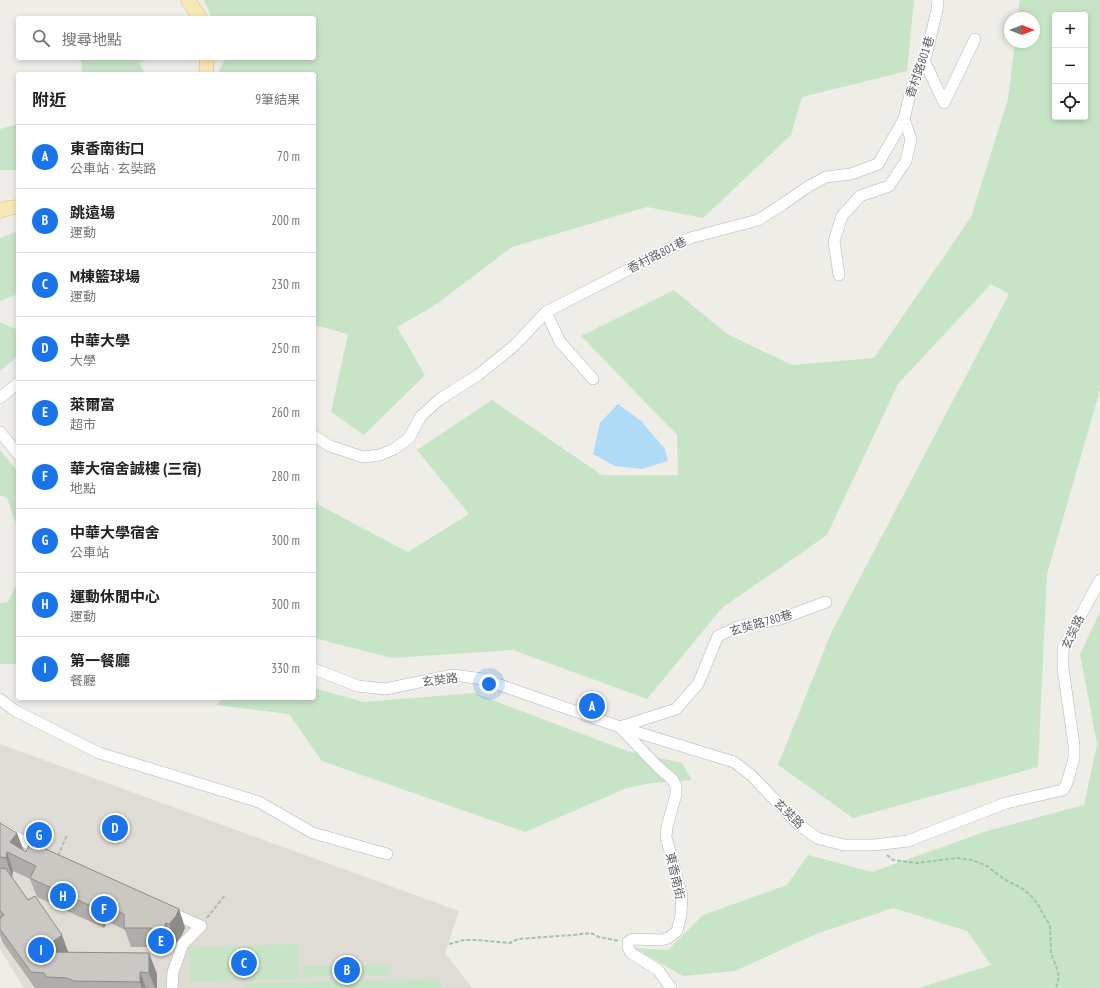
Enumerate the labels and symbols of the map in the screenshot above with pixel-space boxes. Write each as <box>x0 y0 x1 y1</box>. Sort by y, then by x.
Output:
north arrow <box>1004 12 1040 48</box>
street label: 香村路801巷 <box>902 34 937 100</box>
street label: 香村路801巷 <box>625 233 689 276</box>
street label: 玄奘路780巷 <box>728 606 794 639</box>
street label: 玄奘路 <box>1058 612 1087 651</box>
street label: 玄奘路 <box>421 670 459 689</box>
your location <box>479 674 499 694</box>
pin: A <box>579 691 605 721</box>
street label: 玄奘路 <box>771 796 808 832</box>
pin: D <box>102 813 128 843</box>
pin: G <box>26 820 52 850</box>
street label: 東香南街 <box>663 851 688 901</box>
pin: H <box>50 881 76 911</box>
pin: F <box>91 894 117 924</box>
pin: E <box>148 926 174 956</box>
pin: I <box>28 935 54 965</box>
pin: C <box>231 948 257 978</box>
pin: B <box>334 955 360 985</box>

